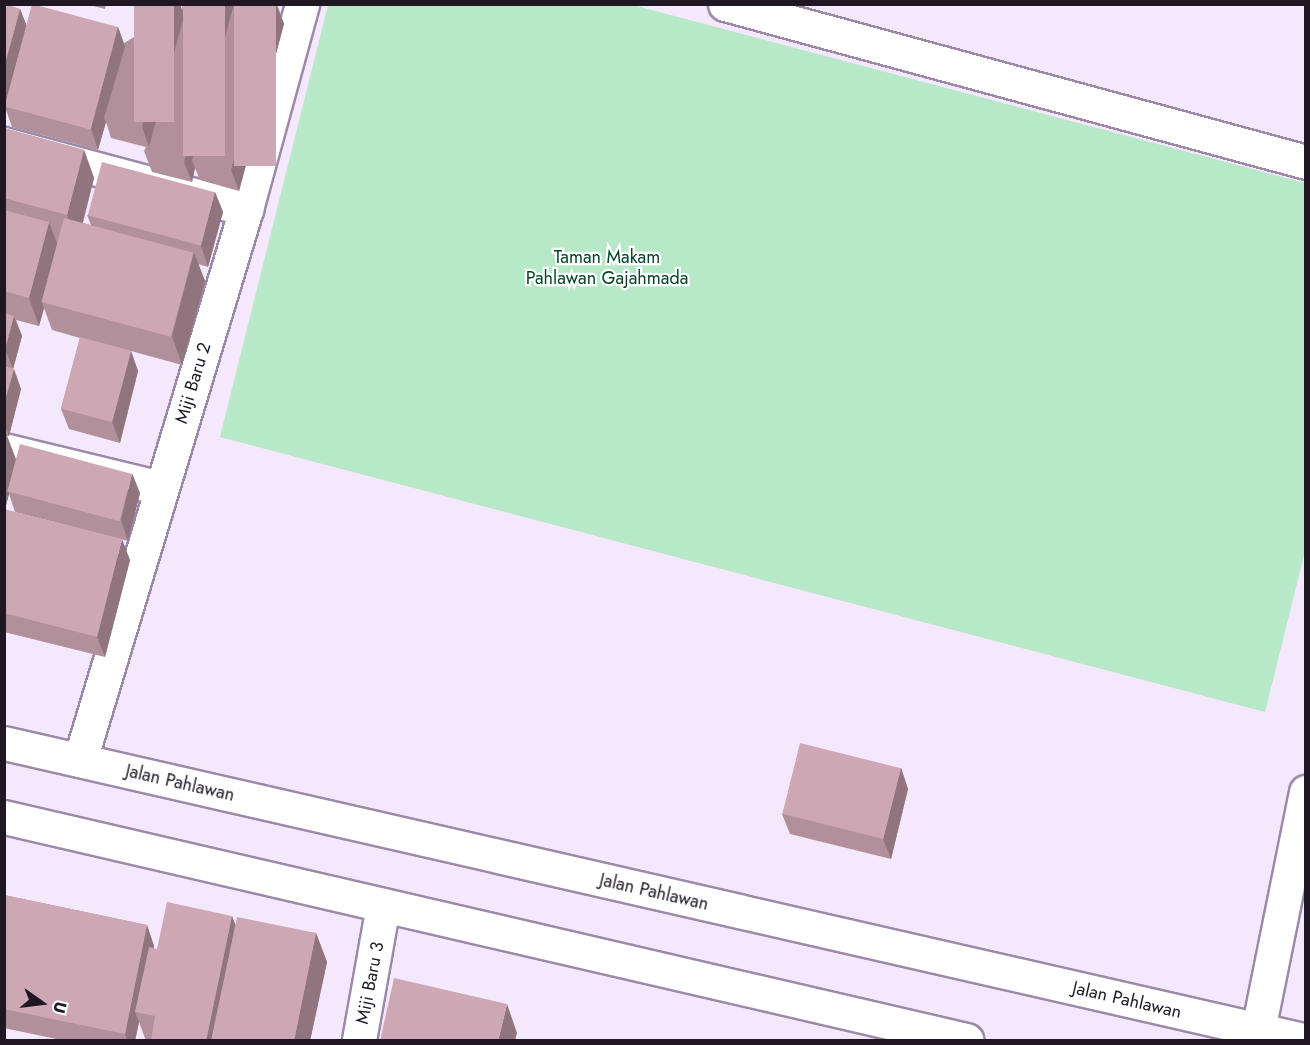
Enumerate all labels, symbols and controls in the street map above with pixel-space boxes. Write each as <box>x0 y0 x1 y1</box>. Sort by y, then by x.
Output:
park label: Taman Makam Pahlawan Gajahmada <box>526 247 688 290</box>
street label: Miji Baru 2 <box>170 340 216 426</box>
street label: Jalan Pahlawan <box>123 760 237 806</box>
street label: Jalan Pahlawan <box>597 869 711 915</box>
street label: Miji Baru 3 <box>351 940 389 1026</box>
north arrow <box>12 973 72 1033</box>
street label: Jalan Pahlawan <box>1070 977 1184 1023</box>
text: U <box>47 999 72 1016</box>

